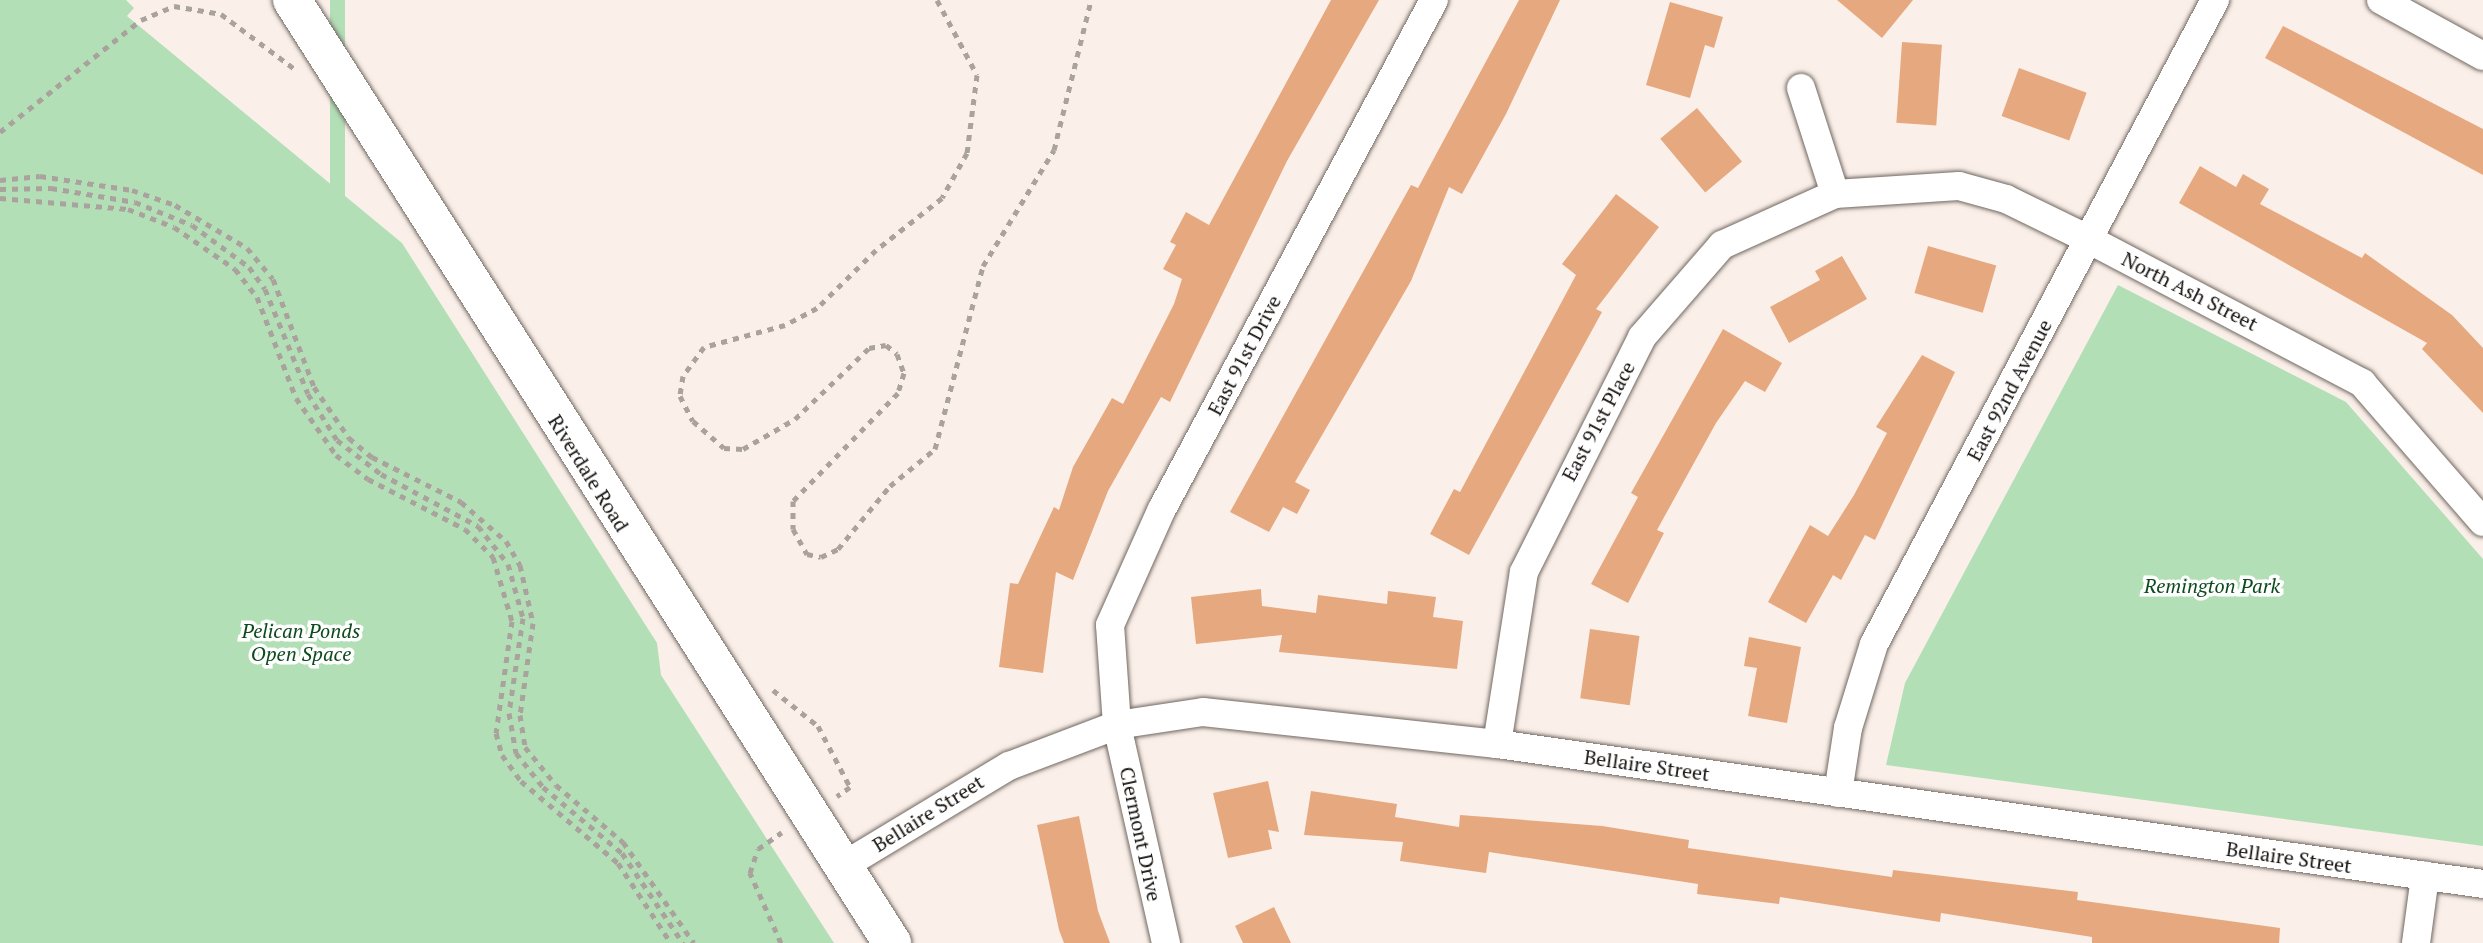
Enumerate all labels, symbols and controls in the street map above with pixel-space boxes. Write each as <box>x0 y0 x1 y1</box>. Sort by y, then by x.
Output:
street label: North Ash Street <box>2118 246 2262 336</box>
street label: East 91st Drive <box>1202 291 1286 419</box>
street label: East 92nd Avenue <box>1961 315 2057 465</box>
street label: East 91st Place <box>1556 357 1640 485</box>
street label: Riverdale Road <box>544 410 634 536</box>
park label: Remington Park <box>2144 573 2280 597</box>
park label: Pelican Ponds Open Space <box>242 619 360 666</box>
street label: Bellaire Street <box>1583 744 1711 786</box>
street label: Clermont Drive <box>1115 765 1167 903</box>
street label: Bellaire Street <box>868 769 988 857</box>
street label: Bellaire Street <box>2225 836 2353 878</box>

